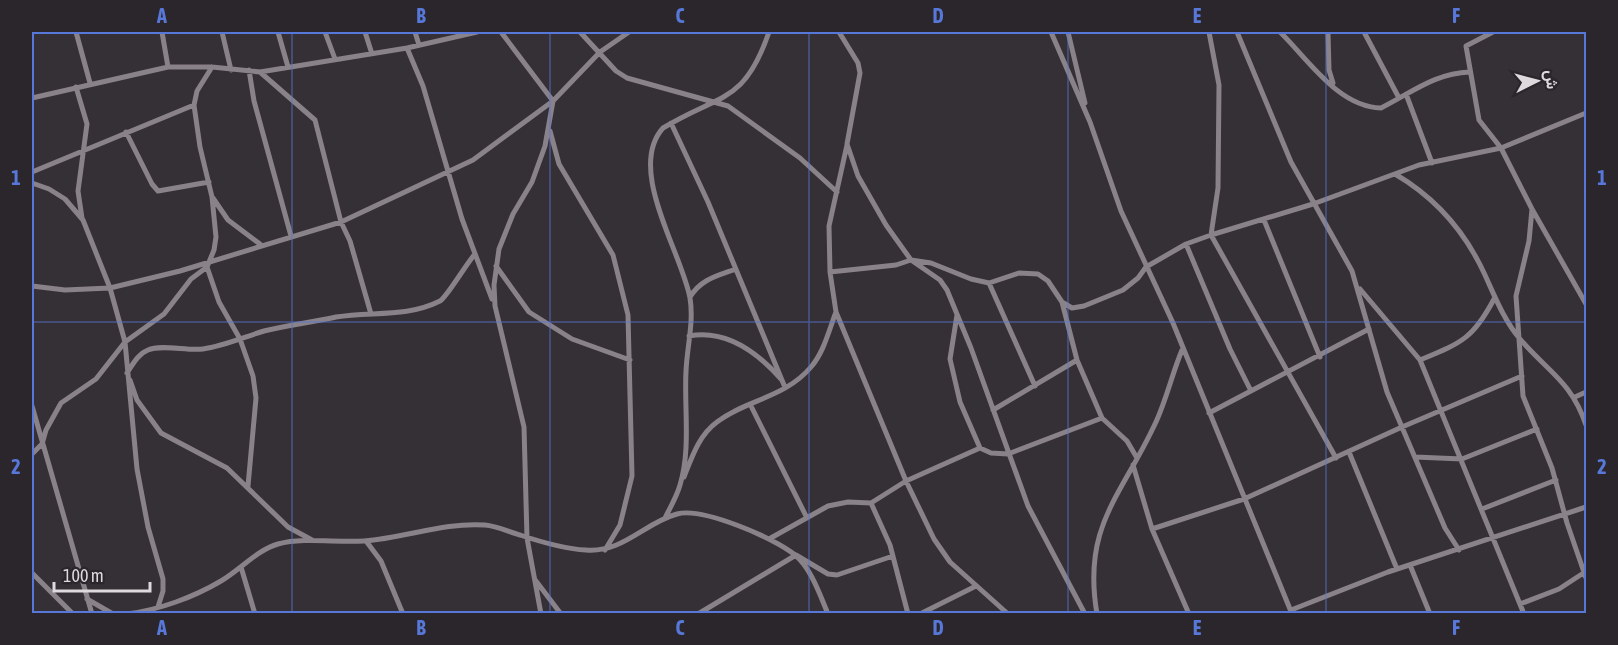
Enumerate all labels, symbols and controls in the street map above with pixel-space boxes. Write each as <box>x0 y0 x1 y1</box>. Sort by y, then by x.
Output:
text: A <box>156 4 167 27</box>
text: B <box>416 4 426 27</box>
text: C <box>676 4 685 27</box>
text: D <box>932 4 944 27</box>
text: E <box>1193 4 1202 27</box>
text: F <box>1452 4 1460 27</box>
north arrow <box>1507 51 1567 111</box>
text: ش <box>1541 69 1562 90</box>
text: 1 <box>11 166 21 189</box>
text: 1 <box>1597 166 1607 189</box>
text: 2 <box>11 455 21 478</box>
text: 2 <box>1597 455 1607 478</box>
scale bar <box>54 555 150 593</box>
text: 100 m <box>63 565 104 586</box>
text: A <box>156 616 167 639</box>
text: B <box>416 616 426 639</box>
text: C <box>676 616 685 639</box>
text: D <box>932 616 944 639</box>
text: E <box>1193 616 1202 639</box>
text: F <box>1452 616 1460 639</box>

